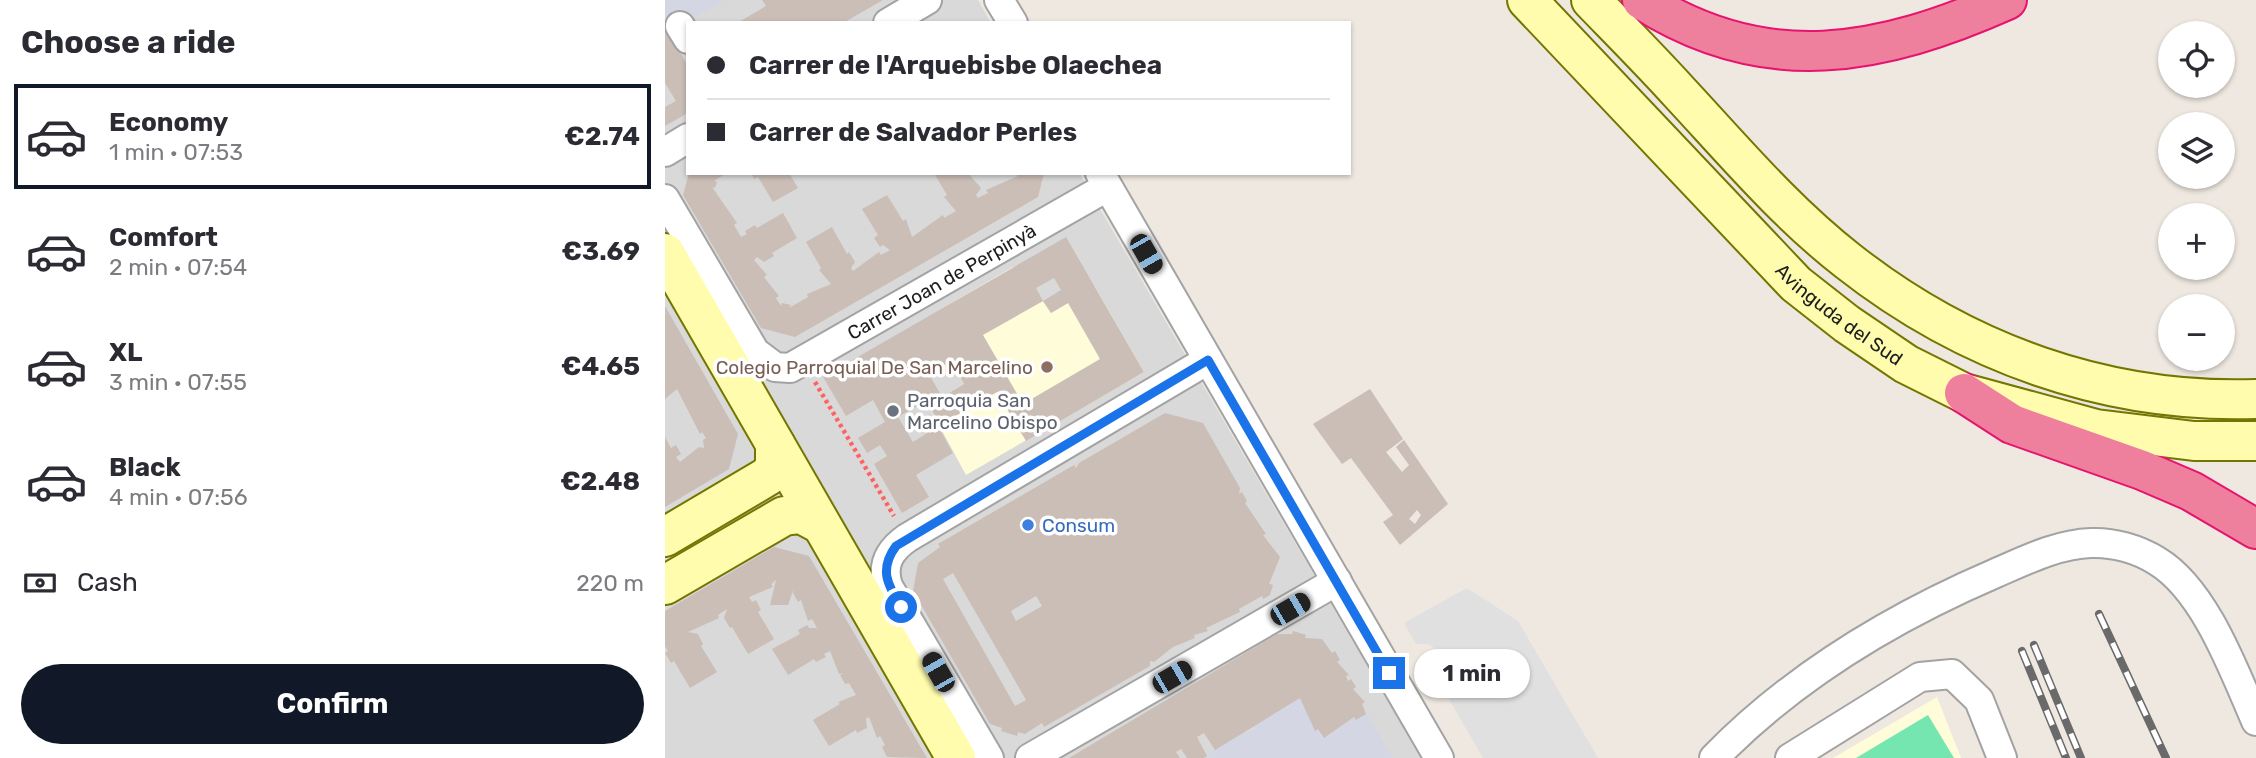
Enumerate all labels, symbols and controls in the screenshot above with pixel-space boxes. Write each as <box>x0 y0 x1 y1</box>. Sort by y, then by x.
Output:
map controls <box>2158 21 2235 371</box>
button: locate <box>2158 21 2235 98</box>
text: Choose a ride <box>21 23 235 61</box>
text: Carrer de l'Arquebisbe Olaechea <box>749 50 1162 81</box>
icon: car <box>25 105 88 168</box>
text: Economy <box>109 107 228 138</box>
button: layers <box>2158 112 2235 189</box>
text: Carrer de Salvador Perles <box>749 117 1077 148</box>
text: €2.74 <box>564 121 640 152</box>
text: 1 min · 07:53 <box>109 138 243 166</box>
button: + <box>2158 203 2235 280</box>
street label: Carrer Joan de Perpinyà <box>843 219 1040 344</box>
icon: car <box>25 220 88 283</box>
text: Comfort <box>109 222 218 253</box>
car <box>1127 231 1166 277</box>
text: €3.69 <box>562 236 640 267</box>
text: 2 min · 07:54 <box>109 253 247 281</box>
street label: Avinguda del Sud <box>1771 259 1907 370</box>
button: − <box>2158 294 2235 371</box>
icon: car <box>25 335 88 398</box>
text: XL <box>109 337 142 368</box>
text: €4.65 <box>561 351 640 382</box>
place label: Colegio Parroquial De San Marcelino <box>716 356 1033 379</box>
marker: Colegio Parroquial De San Marcelino <box>1039 359 1055 375</box>
text: 3 min · 07:55 <box>109 368 247 396</box>
place label: Parroquia San Marcelino Obispo <box>907 389 1058 434</box>
marker: Parroquia San Marcelino Obispo <box>885 403 901 419</box>
icon: car <box>25 450 88 513</box>
text: Black <box>109 452 181 483</box>
text: €2.48 <box>560 466 640 497</box>
text: 4 min · 07:56 <box>109 483 248 511</box>
place label: Consum <box>1042 514 1115 537</box>
marker: Consum <box>1020 517 1036 533</box>
icon: cash <box>21 564 59 602</box>
text: Cash <box>77 567 138 598</box>
text: 220 m <box>576 569 644 597</box>
car <box>1267 589 1314 629</box>
route start <box>885 591 917 623</box>
callout: 1 min <box>1413 648 1529 698</box>
car <box>919 649 958 695</box>
car <box>1149 657 1196 697</box>
route end <box>1373 657 1405 689</box>
text: 1 min <box>1443 659 1501 687</box>
button: Confirm <box>21 664 644 744</box>

